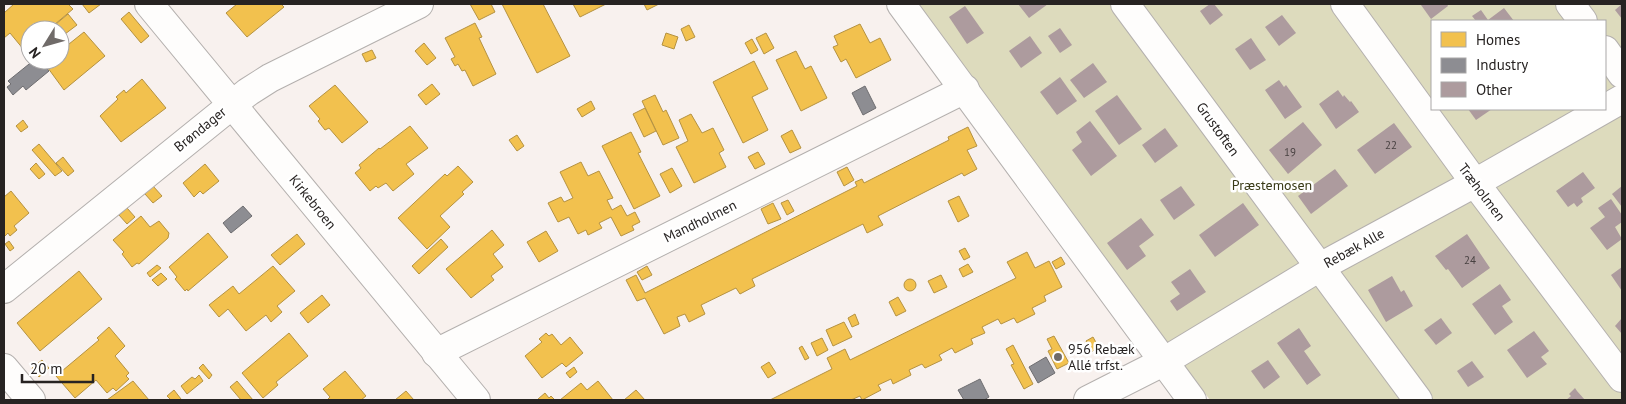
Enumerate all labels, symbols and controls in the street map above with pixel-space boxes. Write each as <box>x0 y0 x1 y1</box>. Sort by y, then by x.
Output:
north arrow <box>20 20 70 70</box>
legend <box>1431 20 1606 110</box>
text: Homes <box>1476 30 1520 49</box>
text: N <box>25 44 45 62</box>
text: Industry <box>1476 55 1528 74</box>
text: Other <box>1476 80 1512 99</box>
street label: Grustoften <box>1192 99 1244 159</box>
street label: Brøndager <box>170 102 230 155</box>
house number: 22 <box>1385 138 1397 152</box>
house number: 19 <box>1284 145 1296 159</box>
street label: Træholmen <box>1454 160 1510 224</box>
street label: Kirkebroen <box>285 171 341 233</box>
park label: Præstemosen <box>1232 176 1312 194</box>
street label: Mandholmen <box>661 196 739 246</box>
street label: Rebæk Alle <box>1321 224 1387 272</box>
house number: 24 <box>1464 253 1476 267</box>
place label: 956 Rebæk Allé trfst. <box>1068 340 1135 374</box>
marker: 956 Rebæk Allé trfst. <box>1052 351 1064 363</box>
scale bar <box>22 352 94 384</box>
text: 20 m <box>30 359 63 378</box>

